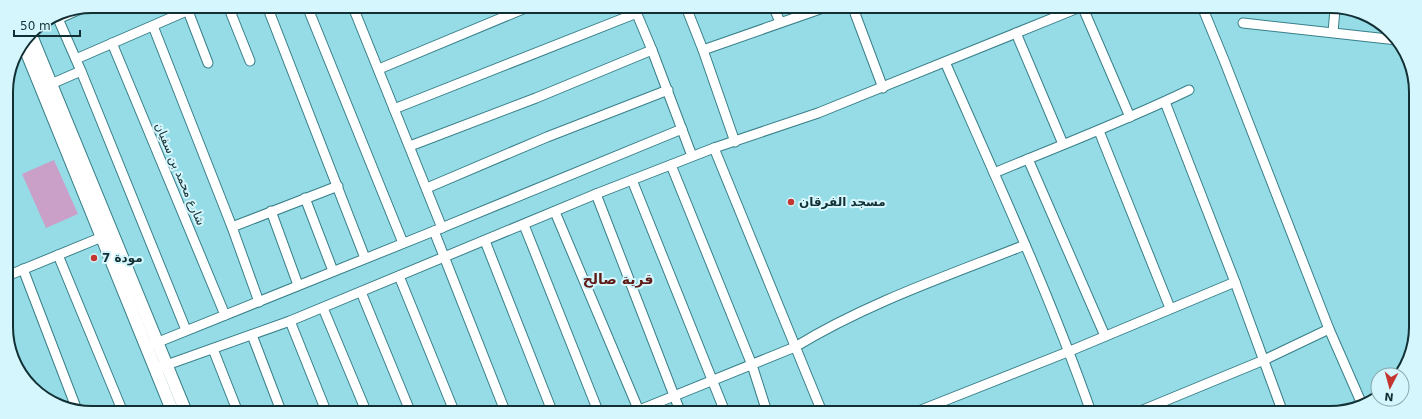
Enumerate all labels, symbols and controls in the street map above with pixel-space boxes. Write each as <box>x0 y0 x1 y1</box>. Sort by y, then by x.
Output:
scale bar <box>14 12 80 38</box>
text: 50 m <box>20 19 51 33</box>
street label: شارع محمد بن سفيان <box>151 121 208 228</box>
place label: مسجد الفرقان <box>799 195 886 209</box>
marker: مسجد الفرقان <box>786 197 796 207</box>
place label: مودة 7 <box>102 251 143 266</box>
marker: مودة 7 <box>89 253 99 263</box>
district label: قرية صالح <box>583 271 653 288</box>
north arrow <box>1370 367 1410 407</box>
text: N <box>1384 390 1394 403</box>

